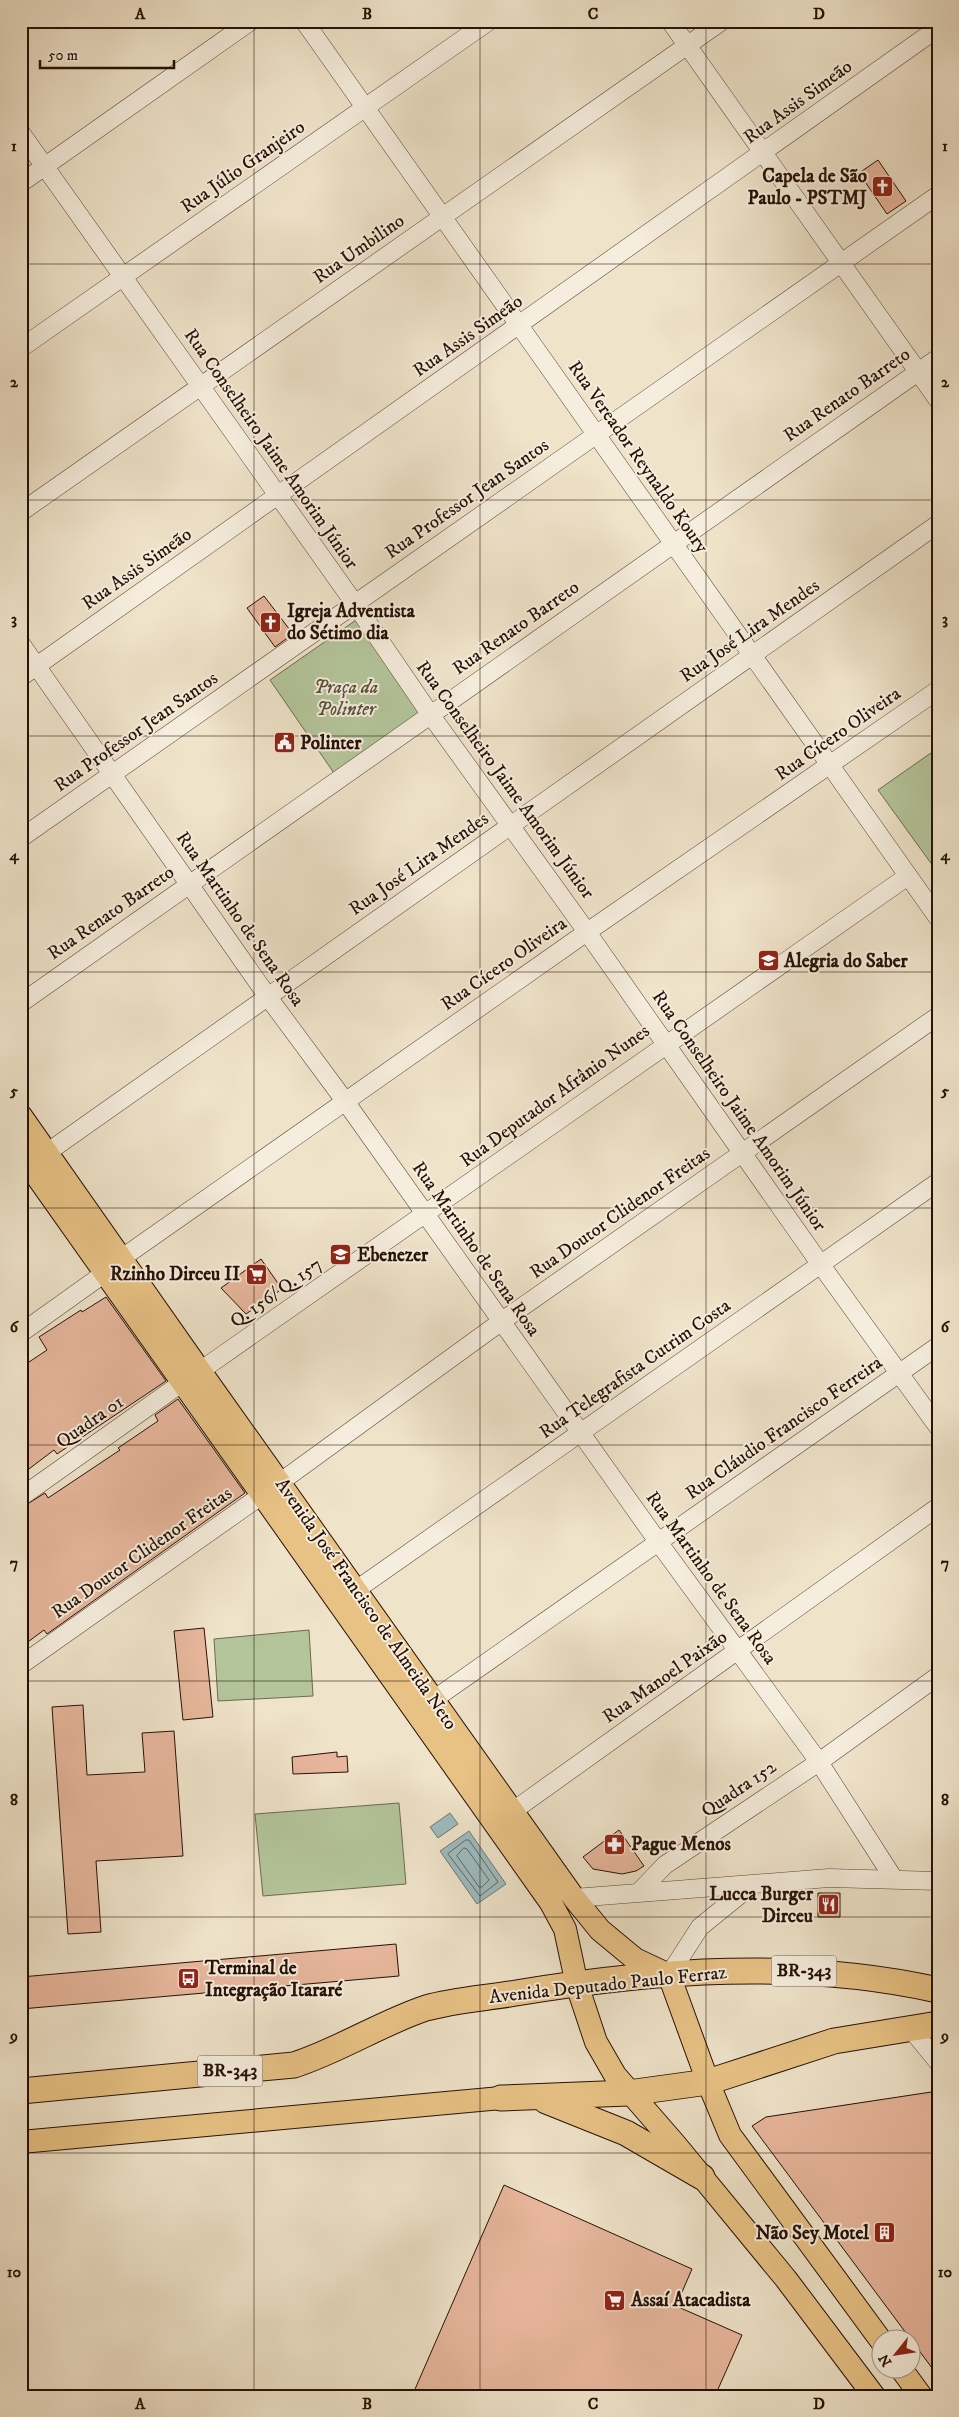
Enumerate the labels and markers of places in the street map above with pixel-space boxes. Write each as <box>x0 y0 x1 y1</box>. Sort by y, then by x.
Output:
place label: Capela de São Paulo - PSTMJ <box>748 165 867 210</box>
church icon: Capela de São Paulo - PSTMJ <box>871 175 895 199</box>
place label: Igreja Adventista do Sétimo dia <box>287 600 416 645</box>
church icon: Igreja Adventista do Sétimo dia <box>259 610 283 634</box>
public building icon: Polinter <box>272 731 296 755</box>
place label: Polinter <box>300 732 362 755</box>
school or university icon: Alegria do Saber <box>756 949 780 973</box>
place label: Alegria do Saber <box>783 950 909 973</box>
school or university icon: Ebenezer <box>329 1243 353 1267</box>
place label: Ebenezer <box>357 1244 429 1267</box>
supermarket icon: Rzinho Dirceu II <box>244 1262 268 1286</box>
place label: Rzinho Dirceu II <box>110 1263 240 1286</box>
pharmacy icon: Pague Menos <box>603 1832 627 1856</box>
place label: Pague Menos <box>631 1833 732 1856</box>
place label: Lucca Burger Dirceu <box>709 1883 814 1928</box>
restaurant icon: Lucca Burger Dirceu <box>817 1893 841 1917</box>
place label: Terminal de Integração Itararé <box>204 1957 343 2002</box>
bus stop icon: Terminal de Integração Itararé <box>177 1967 201 1991</box>
building icon: Não Sey Motel <box>873 2221 897 2245</box>
place label: Não Sey Motel <box>755 2222 869 2245</box>
supermarket icon: Assaí Atacadista <box>603 2288 627 2312</box>
place label: Assaí Atacadista <box>630 2289 751 2312</box>

